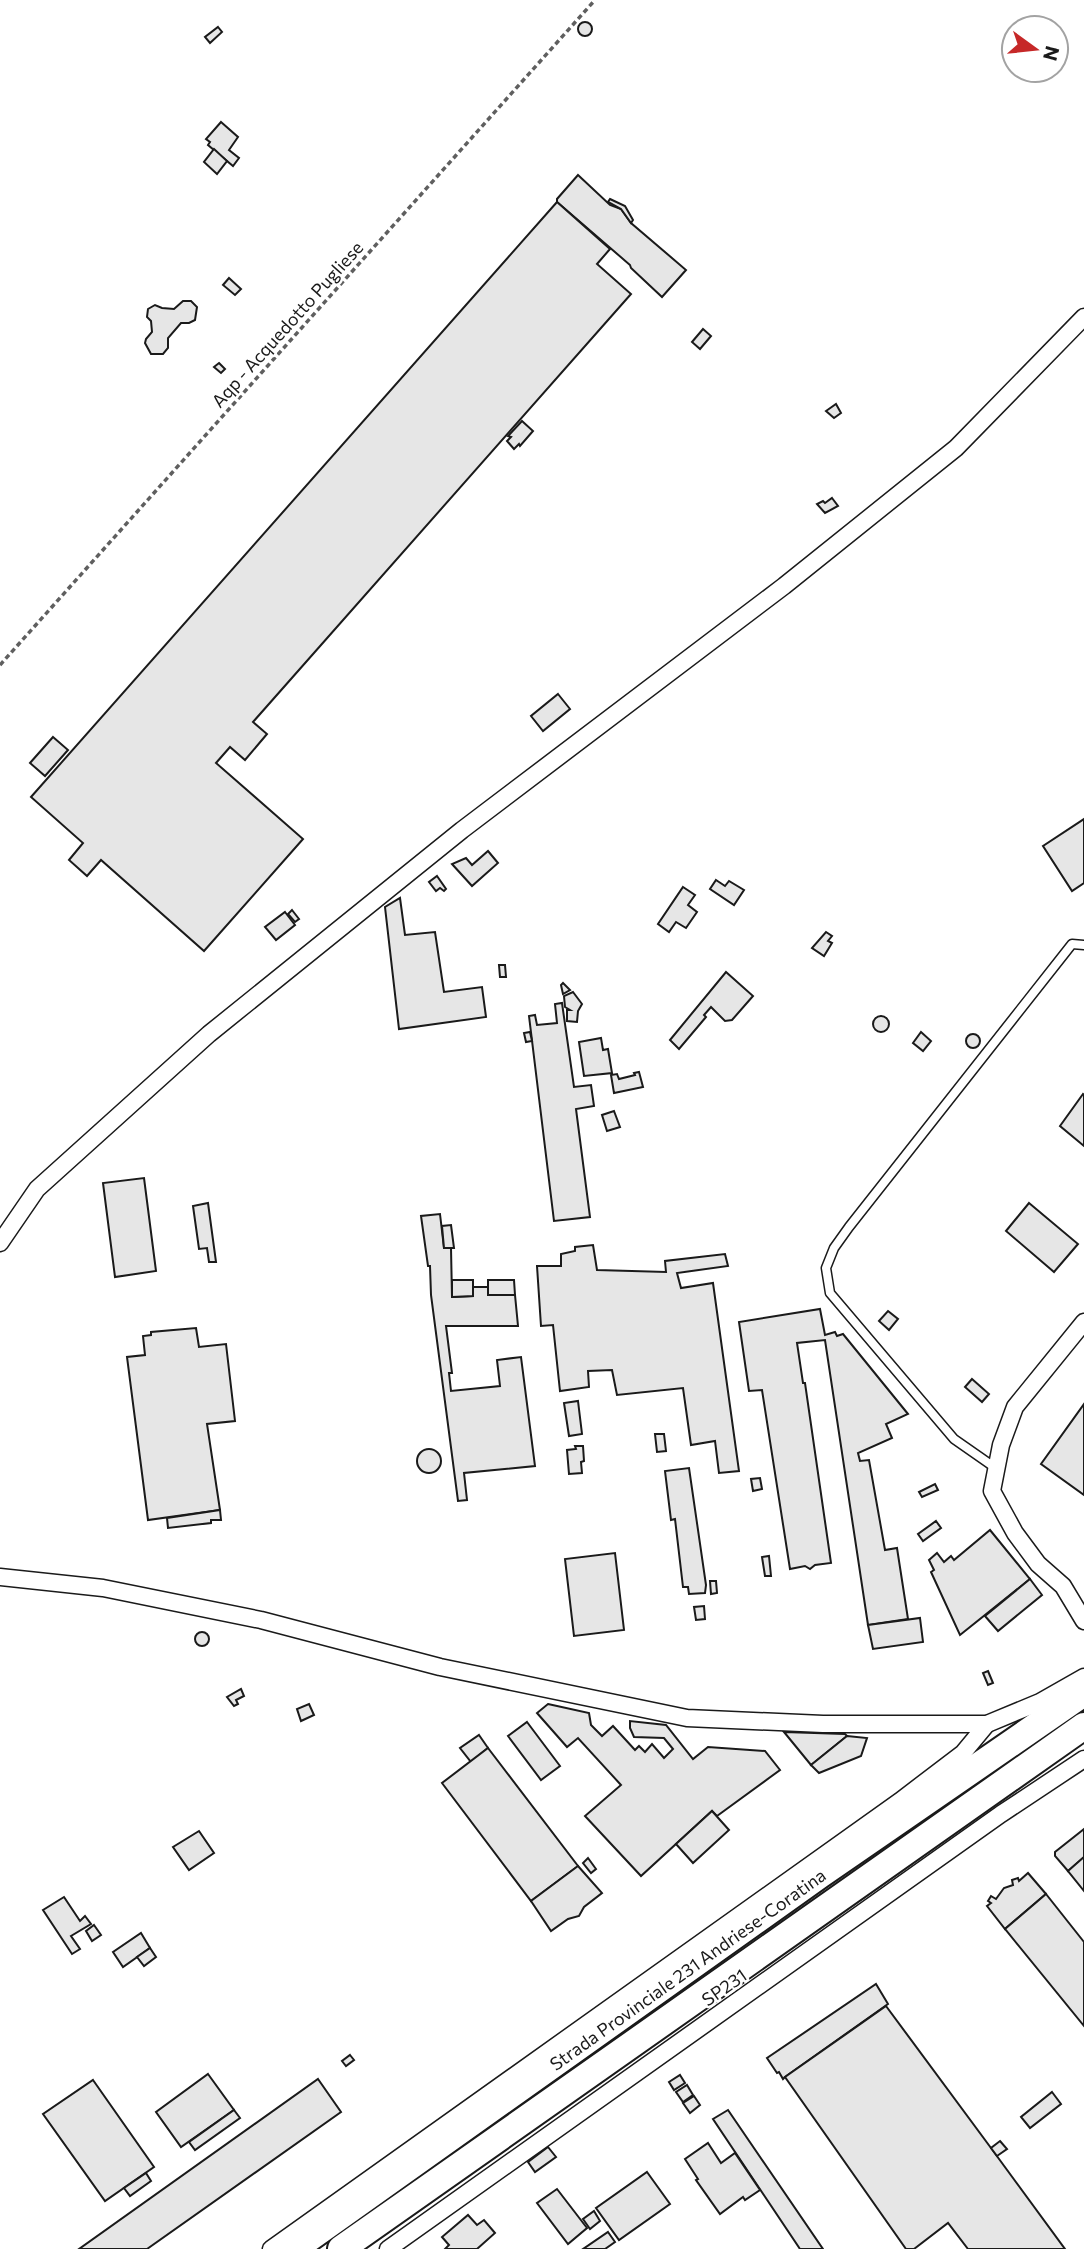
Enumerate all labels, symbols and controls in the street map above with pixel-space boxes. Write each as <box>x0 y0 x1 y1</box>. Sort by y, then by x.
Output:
north arrow <box>1000 14 1070 84</box>
text: N <box>1039 44 1065 63</box>
street label: Aqp - Acquedotto Pugliese <box>207 236 367 412</box>
street label: Strada Provinciale 231 Andriese-Coratina <box>545 1864 830 2075</box>
street label: SP231 <box>697 1964 751 2010</box>

